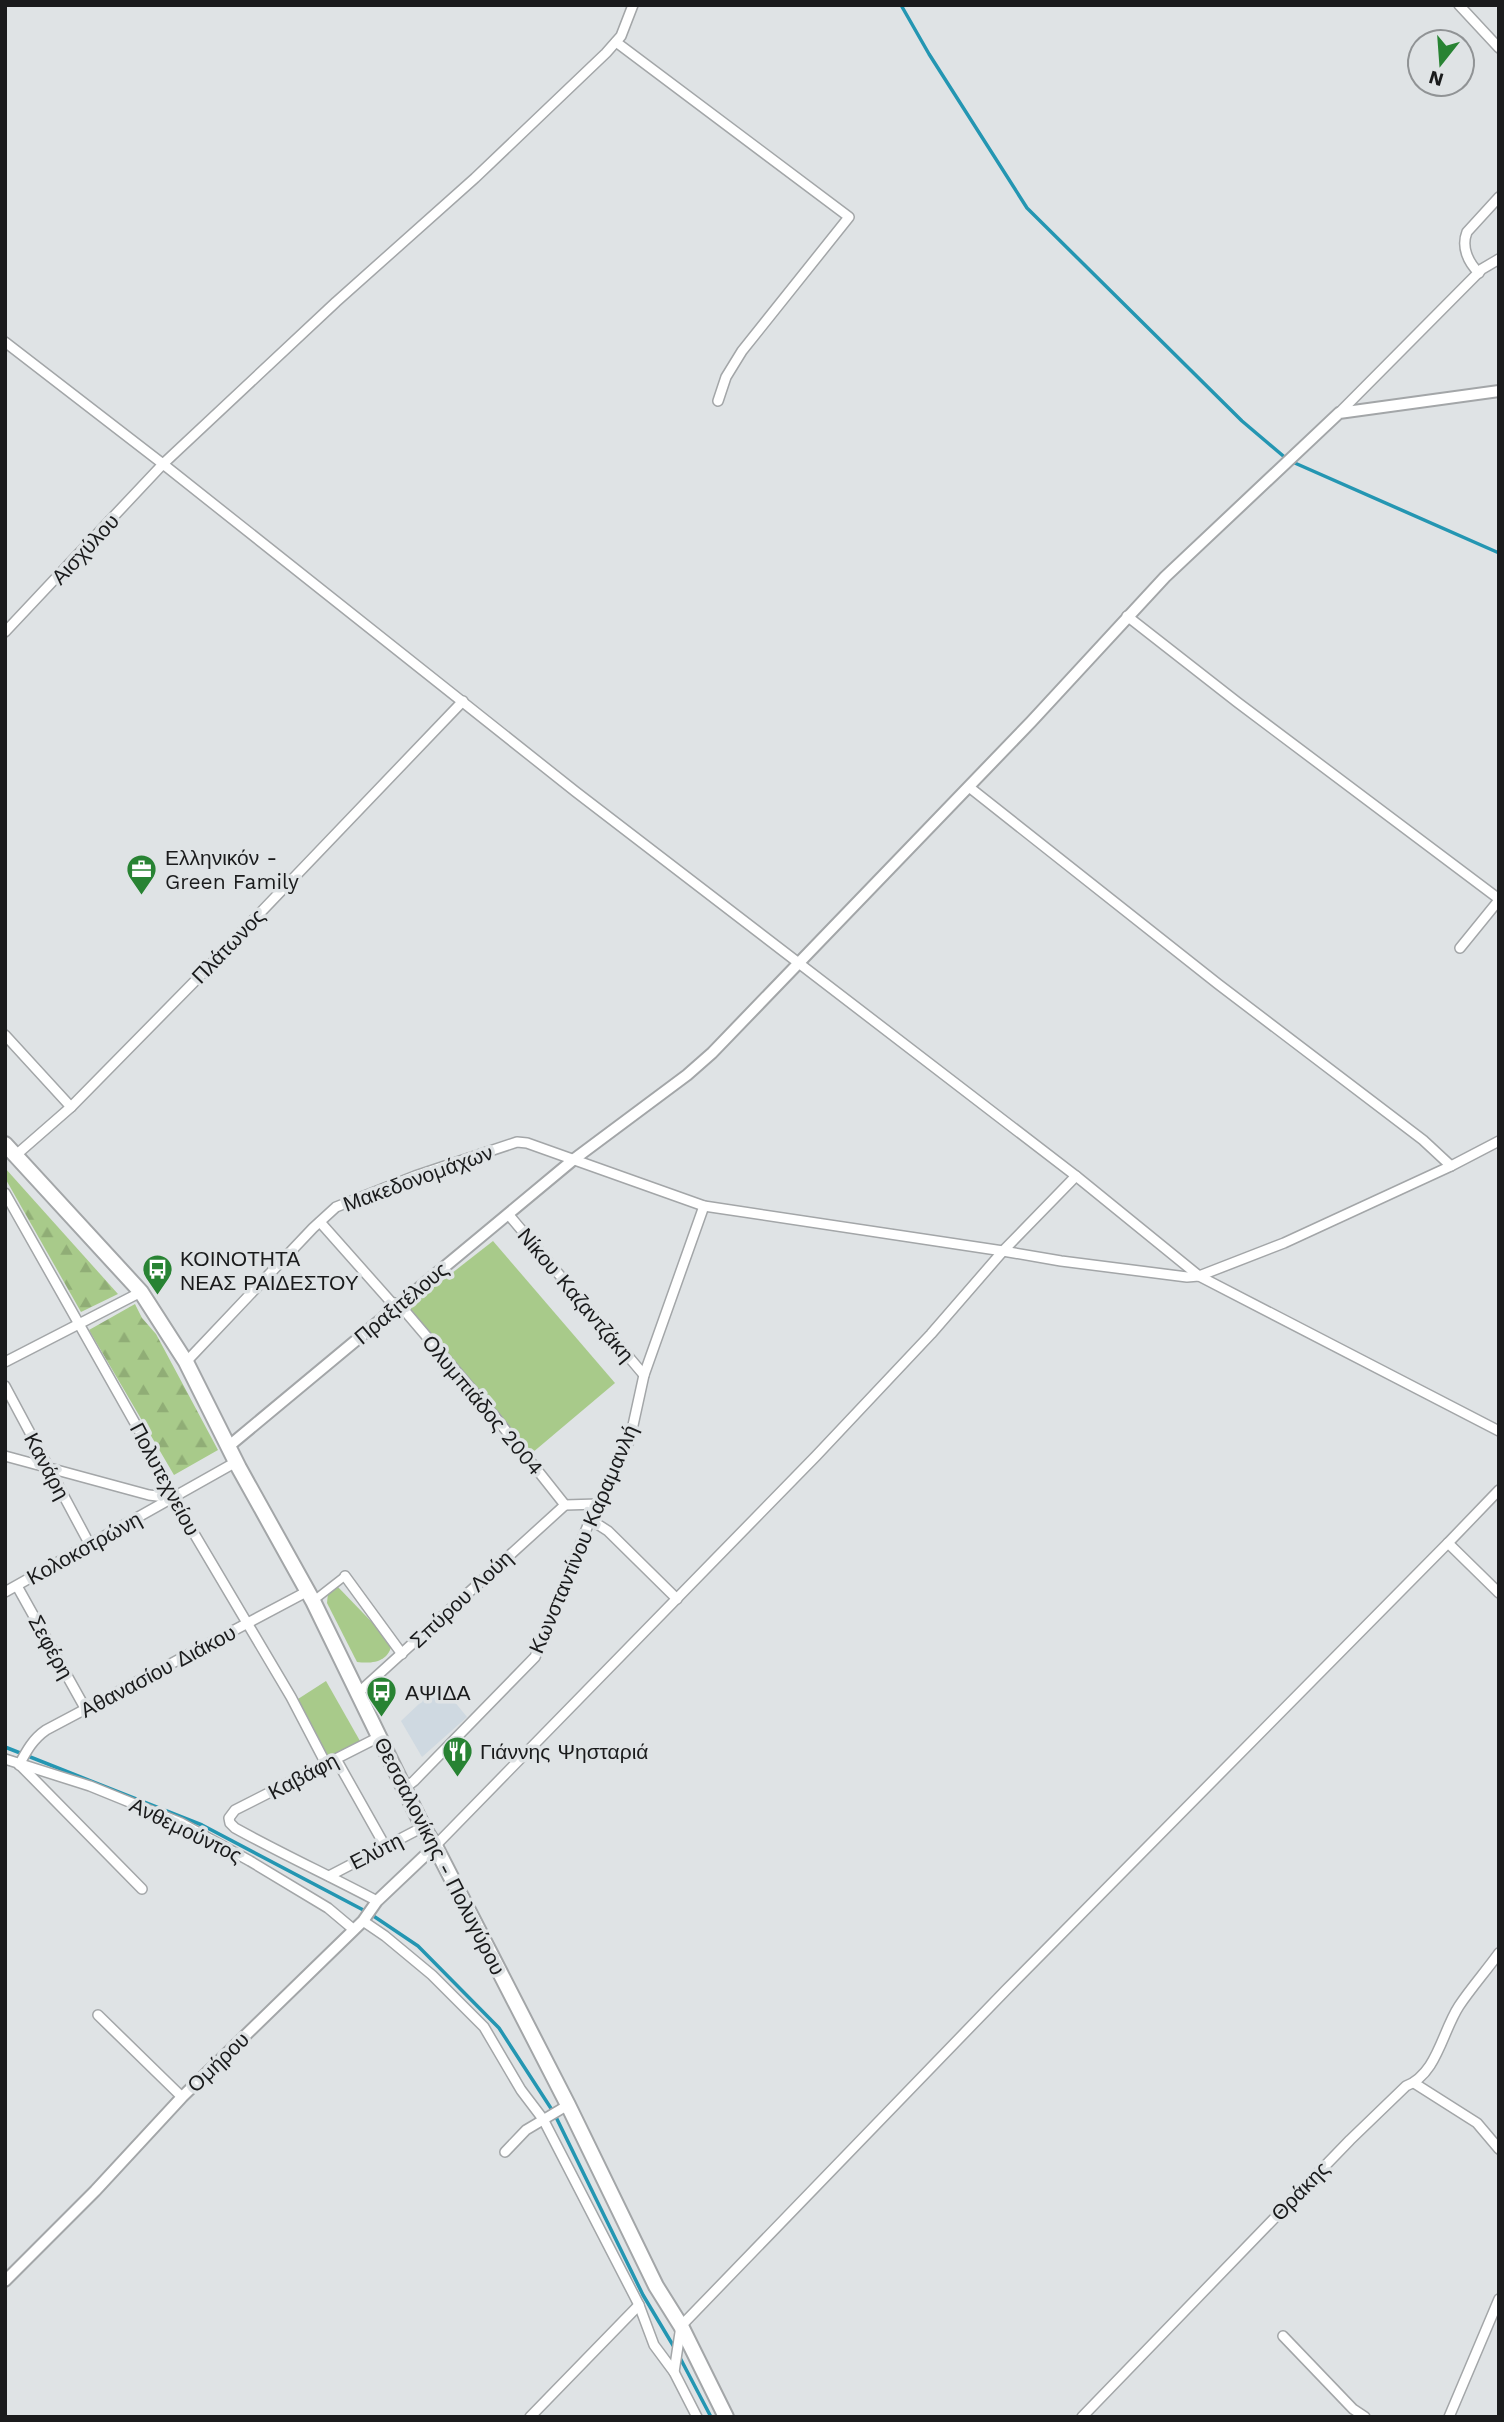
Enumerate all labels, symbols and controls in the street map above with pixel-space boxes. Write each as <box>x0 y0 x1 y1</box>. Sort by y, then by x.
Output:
north arrow <box>1406 28 1476 98</box>
text: N <box>1426 66 1446 92</box>
street label: Αισχύλου <box>46 508 124 590</box>
place label: Ελληνικόν - Green Family <box>165 845 299 894</box>
office icon: Ελληνικόν - Green Family <box>125 852 159 896</box>
street label: Πλάτωνος <box>186 903 270 989</box>
street label: Μακεδονομάχων <box>340 1139 496 1217</box>
street label: Νίκου Καζαντζάκη <box>513 1223 639 1367</box>
place label: ΚΟΙΝΟΤΗΤΑ ΝΕΑΣ ΡΑΙΔΕΣΤΟΥ <box>180 1246 359 1295</box>
bus stop icon: ΚΟΙΝΟΤΗΤΑ ΝΕΑΣ ΡΑΙΔΕΣΤΟΥ <box>140 1253 174 1297</box>
street label: Πραξιτέλους <box>349 1257 453 1349</box>
street label: Ολυμπιάδος 2004 <box>417 1330 549 1480</box>
street label: Πολυτεχνείου <box>125 1418 205 1540</box>
street label: Κωνσταντίνου Καραμανλή <box>523 1421 643 1657</box>
street label: Κανάρη <box>19 1428 75 1504</box>
street label: Κολοκοτρώνη <box>22 1506 146 1590</box>
street label: Σπύρου Λούη <box>405 1545 517 1653</box>
street label: Σεφέρη <box>23 1611 79 1683</box>
street label: Αθανασίου Διάκου <box>76 1619 240 1723</box>
bus stop icon: ΑΨΙΔΑ <box>365 1675 399 1719</box>
place label: ΑΨΙΔΑ <box>405 1680 470 1705</box>
street label: Θεσσαλονίκης - Πολυγύρου <box>369 1733 511 1979</box>
restaurant icon: Γιάννης Ψησταριά <box>440 1734 474 1778</box>
place label: Γιάννης Ψησταριά <box>480 1739 649 1764</box>
street label: Καβάφη <box>264 1747 342 1805</box>
street label: Ανθεμούντος <box>126 1792 246 1868</box>
street label: Ελύτη <box>346 1827 406 1875</box>
street label: Ομήρου <box>182 2027 254 2097</box>
street label: Θράκης <box>1266 2156 1334 2226</box>

